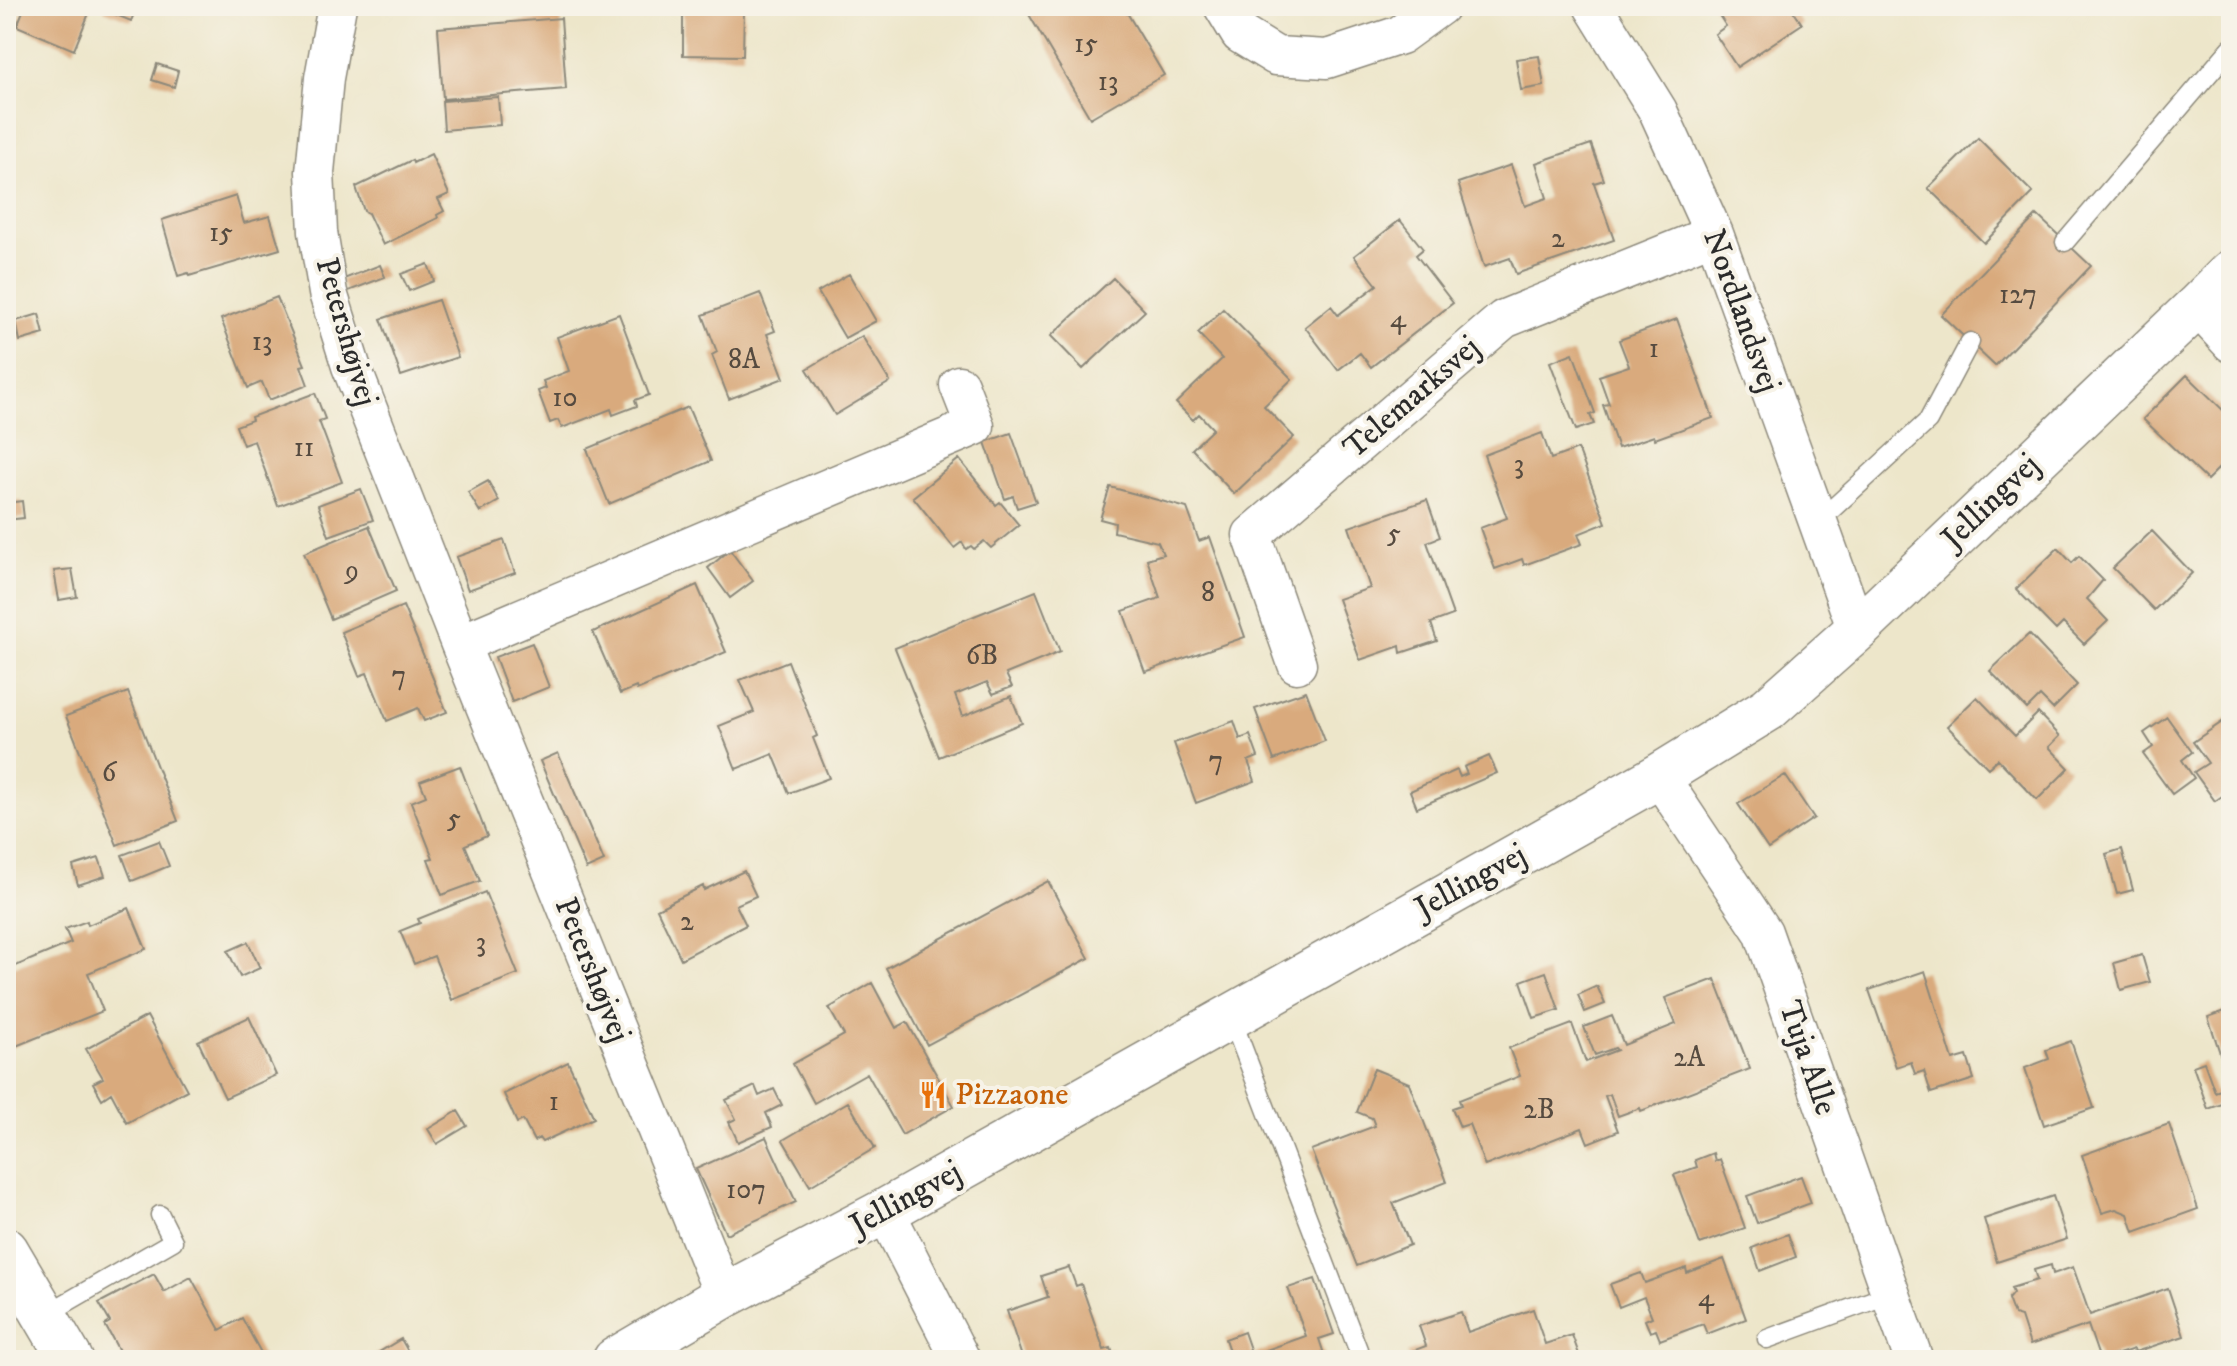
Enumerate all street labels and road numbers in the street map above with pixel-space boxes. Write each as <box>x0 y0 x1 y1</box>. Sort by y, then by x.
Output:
street label: Nordlandsvej <box>1693 224 1789 398</box>
street label: Petershøjvej <box>306 253 386 411</box>
street label: Telemarksvej <box>1336 328 1488 468</box>
street label: Jellingvej <box>1931 446 2048 560</box>
street label: Jellingvej <box>1406 835 1534 930</box>
street label: Petershøjvej <box>545 892 639 1048</box>
street label: Tuja Alle <box>1769 996 1845 1120</box>
street label: Jellingvej <box>841 1152 969 1247</box>

